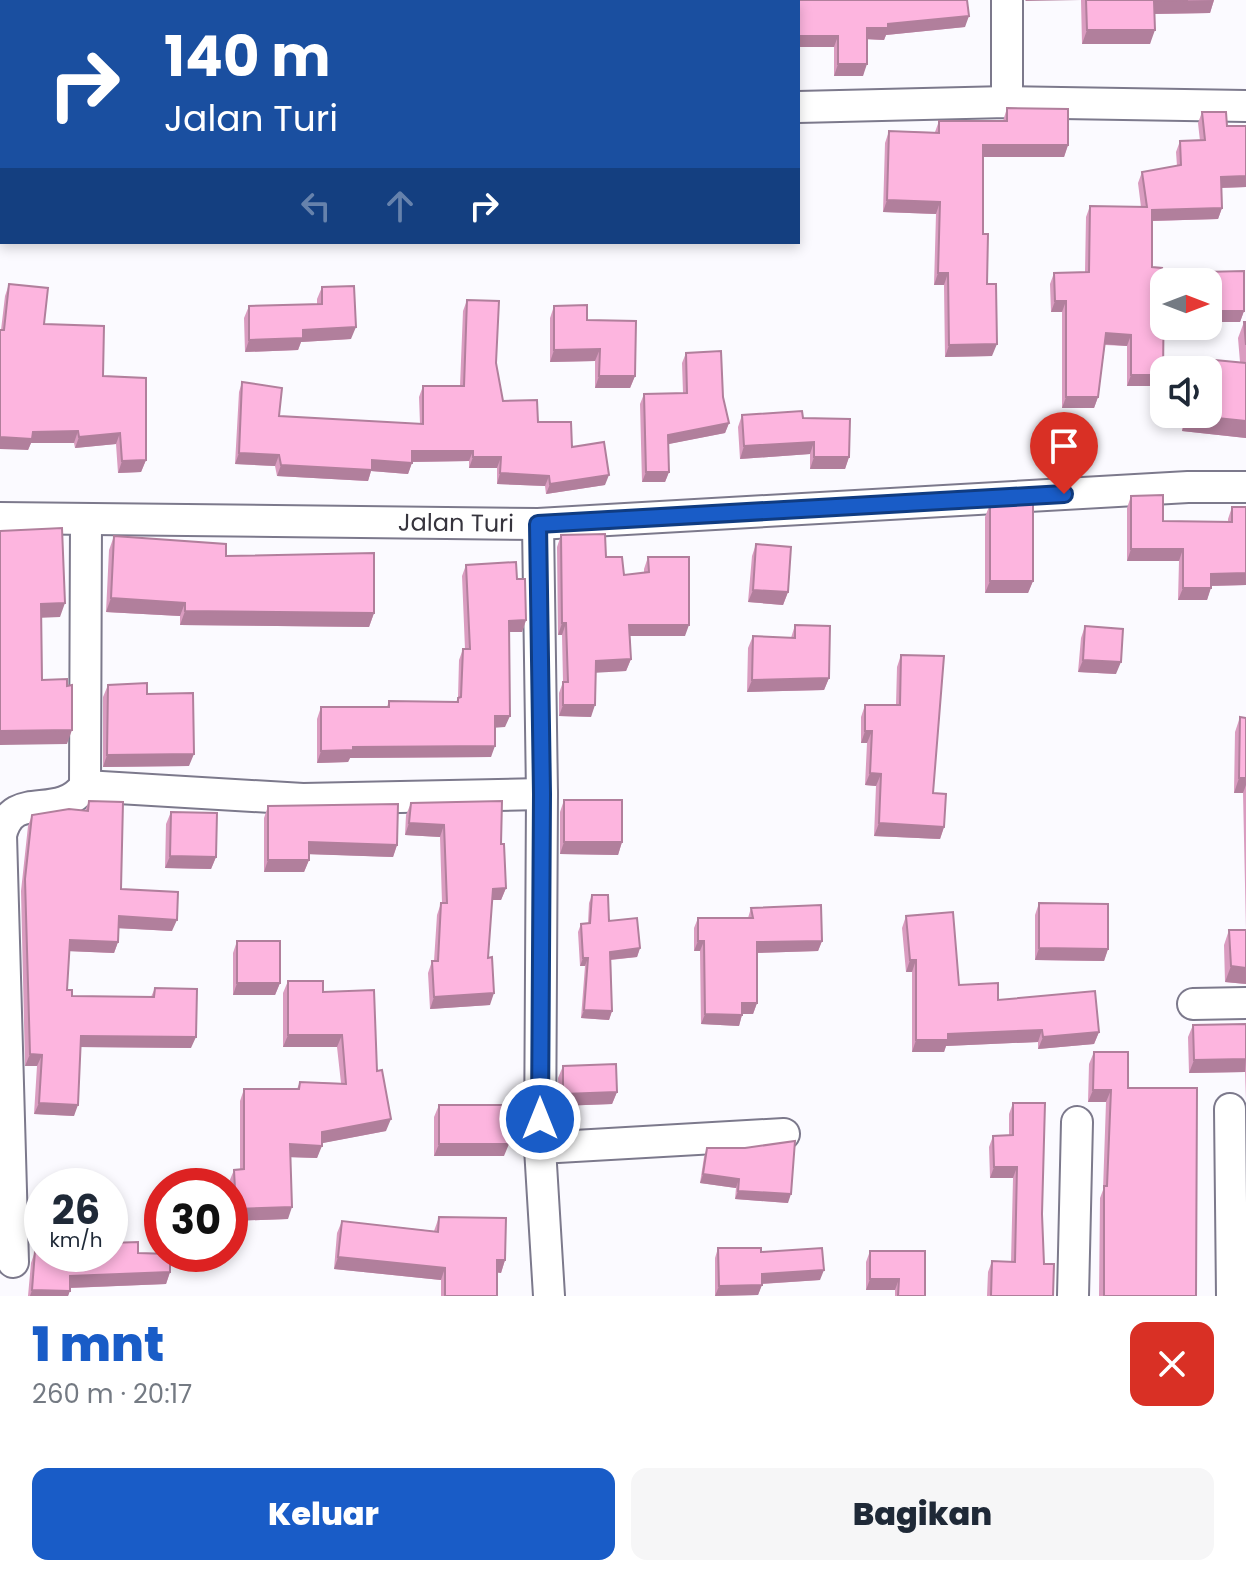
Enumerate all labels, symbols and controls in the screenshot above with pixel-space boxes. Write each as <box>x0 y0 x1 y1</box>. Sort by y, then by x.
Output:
text: 140 m <box>164 17 331 96</box>
icon: right <box>32 32 136 136</box>
text: Jalan Turi <box>164 93 338 144</box>
icon: left <box>294 184 338 228</box>
icon: ahead <box>378 184 422 228</box>
icon: right <box>462 184 506 228</box>
north arrow <box>1150 268 1222 340</box>
map controls <box>1150 268 1222 428</box>
button: sound <box>1150 356 1222 428</box>
pin <box>1030 412 1098 494</box>
icon: arrive <box>1042 424 1086 468</box>
street label: Jalan Turi <box>398 505 514 540</box>
position arrow <box>498 1077 582 1161</box>
speed limit sign: 30 <box>144 1168 248 1272</box>
text: 26 <box>52 1182 100 1238</box>
text: km/h <box>49 1226 103 1254</box>
text: 1 mnt <box>32 1311 164 1378</box>
button: close <box>1130 1322 1214 1406</box>
text: 260 m · 20:17 <box>32 1376 192 1412</box>
button: Keluar <box>32 1468 615 1560</box>
button: Bagikan <box>631 1468 1214 1560</box>

